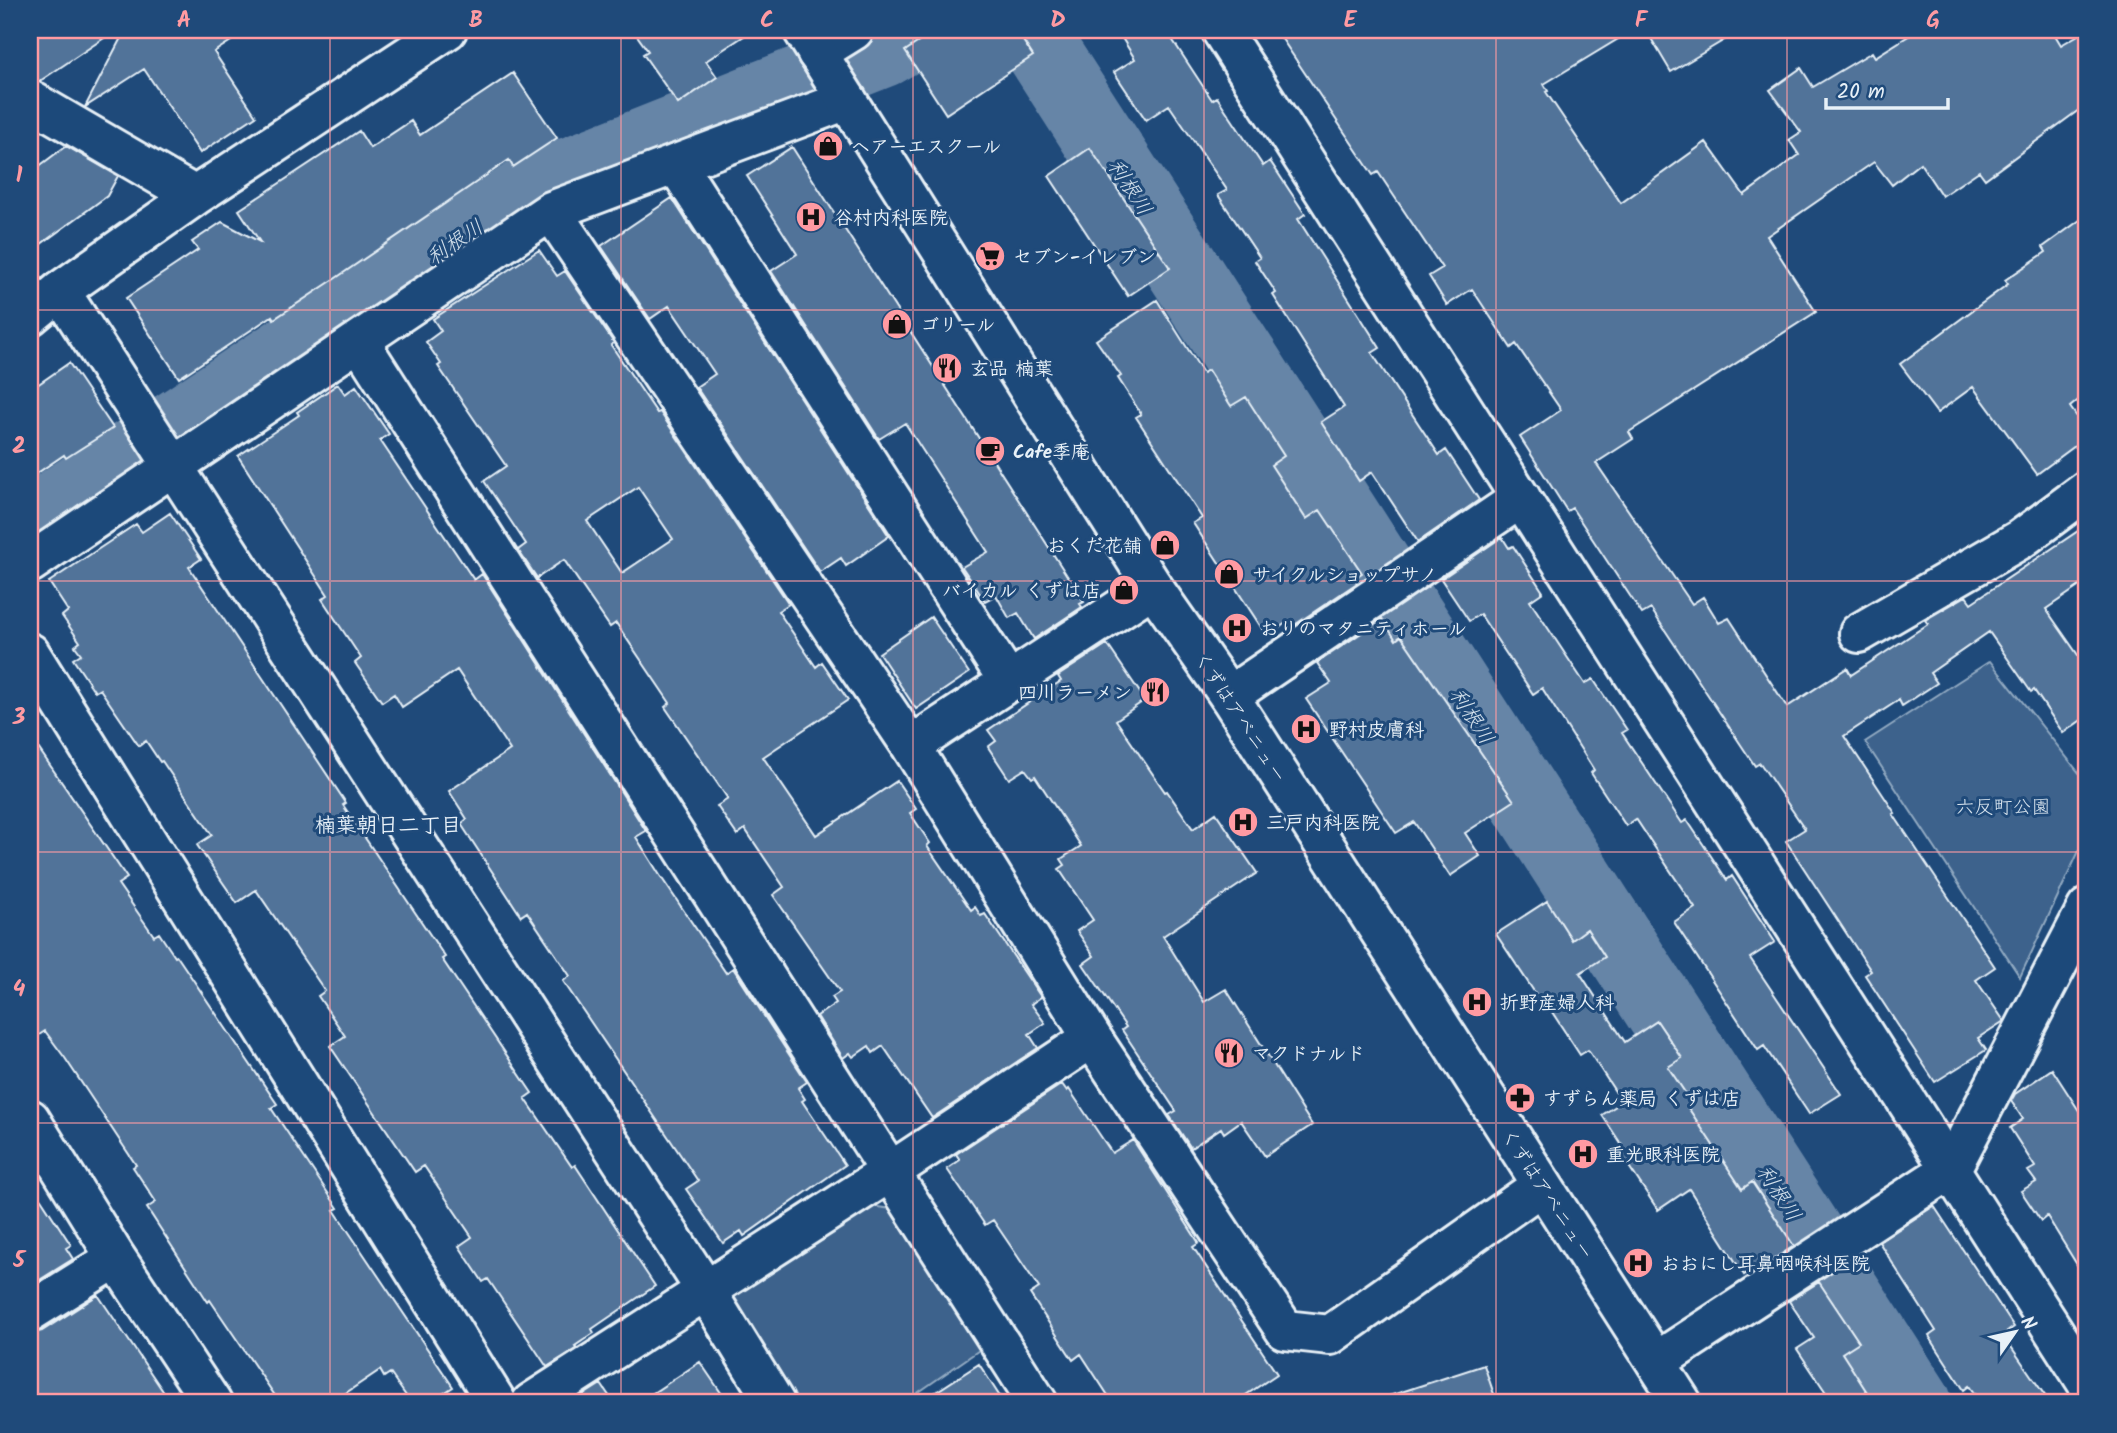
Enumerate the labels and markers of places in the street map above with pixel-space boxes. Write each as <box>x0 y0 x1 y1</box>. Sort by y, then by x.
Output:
shop icon: ヘアーエスクール <box>811 129 845 163</box>
place label: ヘアーエスクール <box>851 133 1001 163</box>
hospital icon: 谷村内科医院 <box>794 200 828 234</box>
place label: 谷村内科医院 <box>834 204 948 234</box>
supermarket icon: セブン-イレブン <box>973 239 1007 273</box>
place label: セブン-イレブン <box>1013 243 1156 273</box>
shop icon: ゴリール <box>880 307 914 341</box>
place label: ゴリール <box>920 311 995 341</box>
restaurant icon: 玄品 楠葉 <box>930 351 964 385</box>
place label: 玄品 楠葉 <box>970 355 1053 385</box>
cafe icon: Cafe季庵 <box>973 434 1007 468</box>
place label: Cafe季庵 <box>1013 438 1090 468</box>
shop icon: おくだ花舗 <box>1148 528 1182 562</box>
place label: おくだ花舗 <box>1047 532 1142 562</box>
shop icon: サイクルショップサノ <box>1212 557 1246 591</box>
place label: サイクルショップサノ <box>1252 561 1437 591</box>
shop icon: バイカル くずは店 <box>1107 573 1141 607</box>
place label: バイカル くずは店 <box>942 577 1101 607</box>
hospital icon: おりのマタニティホール <box>1220 611 1254 645</box>
place label: おりのマタニティホール <box>1260 615 1467 645</box>
restaurant icon: 四川ラーメン <box>1138 675 1172 709</box>
place label: 四川ラーメン <box>1018 679 1132 709</box>
hospital icon: 野村皮膚科 <box>1289 712 1323 746</box>
place label: 野村皮膚科 <box>1329 716 1425 746</box>
hospital icon: 三戸内科医院 <box>1226 805 1260 839</box>
place label: 三戸内科医院 <box>1266 809 1380 839</box>
hospital icon: 折野産婦人科 <box>1460 985 1494 1019</box>
place label: 折野産婦人科 <box>1500 989 1615 1019</box>
restaurant icon: マクドナルド <box>1212 1036 1246 1070</box>
place label: マクドナルド <box>1252 1040 1365 1070</box>
pharmacy icon: すずらん薬局 くずは店 <box>1503 1081 1537 1115</box>
place label: すずらん薬局 くずは店 <box>1543 1085 1740 1115</box>
hospital icon: 重光眼科医院 <box>1566 1137 1600 1171</box>
place label: 重光眼科医院 <box>1606 1141 1720 1171</box>
hospital icon: おおにし耳鼻咽喉科医院 <box>1621 1246 1655 1280</box>
place label: おおにし耳鼻咽喉科医院 <box>1661 1250 1870 1280</box>

